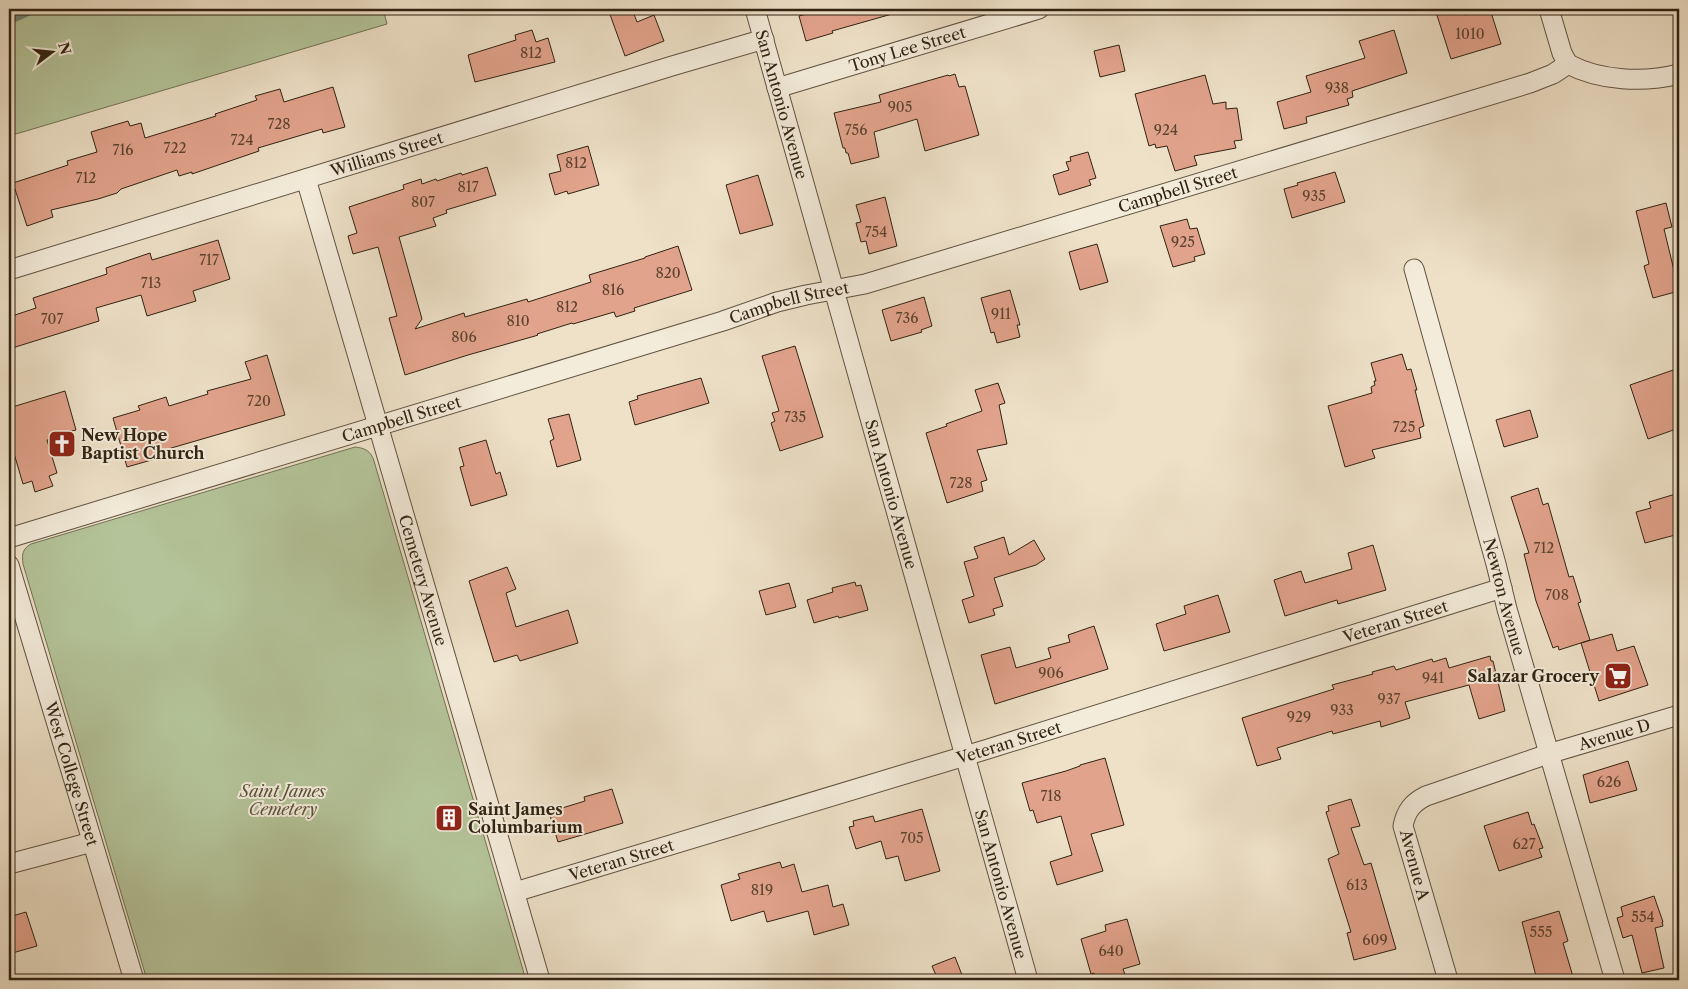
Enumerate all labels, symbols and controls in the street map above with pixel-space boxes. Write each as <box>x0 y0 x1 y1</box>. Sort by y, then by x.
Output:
street label: Tony Lee Street <box>847 22 968 76</box>
house number: 1010 <box>1455 25 1485 43</box>
street label: San Antonio Avenue <box>751 27 812 181</box>
north arrow <box>28 28 78 78</box>
text: N <box>54 40 75 57</box>
house number: 812 <box>520 44 542 62</box>
house number: 938 <box>1325 79 1349 97</box>
house number: 905 <box>888 98 912 116</box>
house number: 728 <box>267 115 291 133</box>
house number: 756 <box>845 121 867 139</box>
house number: 924 <box>1154 121 1178 139</box>
street label: Williams Street <box>327 127 446 181</box>
house number: 724 <box>230 131 254 149</box>
house number: 722 <box>164 139 187 157</box>
house number: 716 <box>113 141 133 159</box>
house number: 812 <box>565 154 587 172</box>
street label: Campbell Street <box>1116 162 1240 217</box>
house number: 712 <box>76 169 96 187</box>
house number: 817 <box>457 178 479 196</box>
house number: 935 <box>1302 187 1326 205</box>
house number: 807 <box>411 193 435 211</box>
house number: 754 <box>865 223 887 241</box>
house number: 925 <box>1171 233 1195 251</box>
house number: 717 <box>199 251 219 269</box>
house number: 820 <box>655 264 681 282</box>
house number: 713 <box>141 274 161 292</box>
street label: Campbell Street <box>726 277 851 328</box>
house number: 816 <box>602 281 624 299</box>
house number: 812 <box>556 298 578 316</box>
house number: 911 <box>991 305 1011 323</box>
house number: 736 <box>896 309 918 327</box>
house number: 707 <box>41 310 63 328</box>
house number: 810 <box>506 312 530 330</box>
house number: 806 <box>451 328 477 346</box>
street label: Campbell Street <box>339 391 464 446</box>
house number: 720 <box>247 392 271 410</box>
house number: 735 <box>784 408 806 426</box>
street label: San Antonio Avenue <box>861 417 922 571</box>
house number: 725 <box>1393 418 1415 436</box>
place label: New Hope Baptist Church <box>81 425 205 463</box>
church icon: New Hope Baptist Church <box>47 429 77 459</box>
house number: 728 <box>949 474 973 492</box>
street label: Cemetery Avenue <box>395 512 452 648</box>
street label: Newton Avenue <box>1479 536 1530 658</box>
house number: 712 <box>1534 539 1554 557</box>
house number: 708 <box>1545 586 1569 604</box>
street label: Veteran Street <box>1340 596 1450 647</box>
supermarket icon: Salazar Grocery <box>1603 661 1633 691</box>
house number: 906 <box>1038 664 1064 682</box>
place label: Salazar Grocery <box>1467 666 1600 686</box>
house number: 941 <box>1422 669 1444 687</box>
house number: 937 <box>1378 690 1401 708</box>
street label: West College Street <box>40 698 103 849</box>
house number: 933 <box>1330 701 1354 719</box>
house number: 929 <box>1287 708 1311 726</box>
street label: Avenue D <box>1575 714 1653 755</box>
street label: Veteran Street <box>953 717 1064 768</box>
house number: 626 <box>1597 773 1621 791</box>
park label: Saint James Cemetery <box>239 781 326 819</box>
house number: 718 <box>1040 787 1062 805</box>
place label: Saint James Columbarium <box>468 799 583 837</box>
building icon: Saint James Columbarium <box>434 803 464 833</box>
street label: San Antonio Avenue <box>971 807 1032 961</box>
street label: Avenue A <box>1396 827 1434 904</box>
house number: 705 <box>900 829 924 847</box>
street label: Veteran Street <box>565 835 676 885</box>
house number: 627 <box>1512 835 1536 853</box>
house number: 613 <box>1346 876 1368 894</box>
house number: 819 <box>751 881 773 899</box>
house number: 554 <box>1631 908 1655 926</box>
house number: 555 <box>1530 923 1552 941</box>
house number: 609 <box>1362 931 1388 949</box>
house number: 640 <box>1098 942 1124 960</box>

